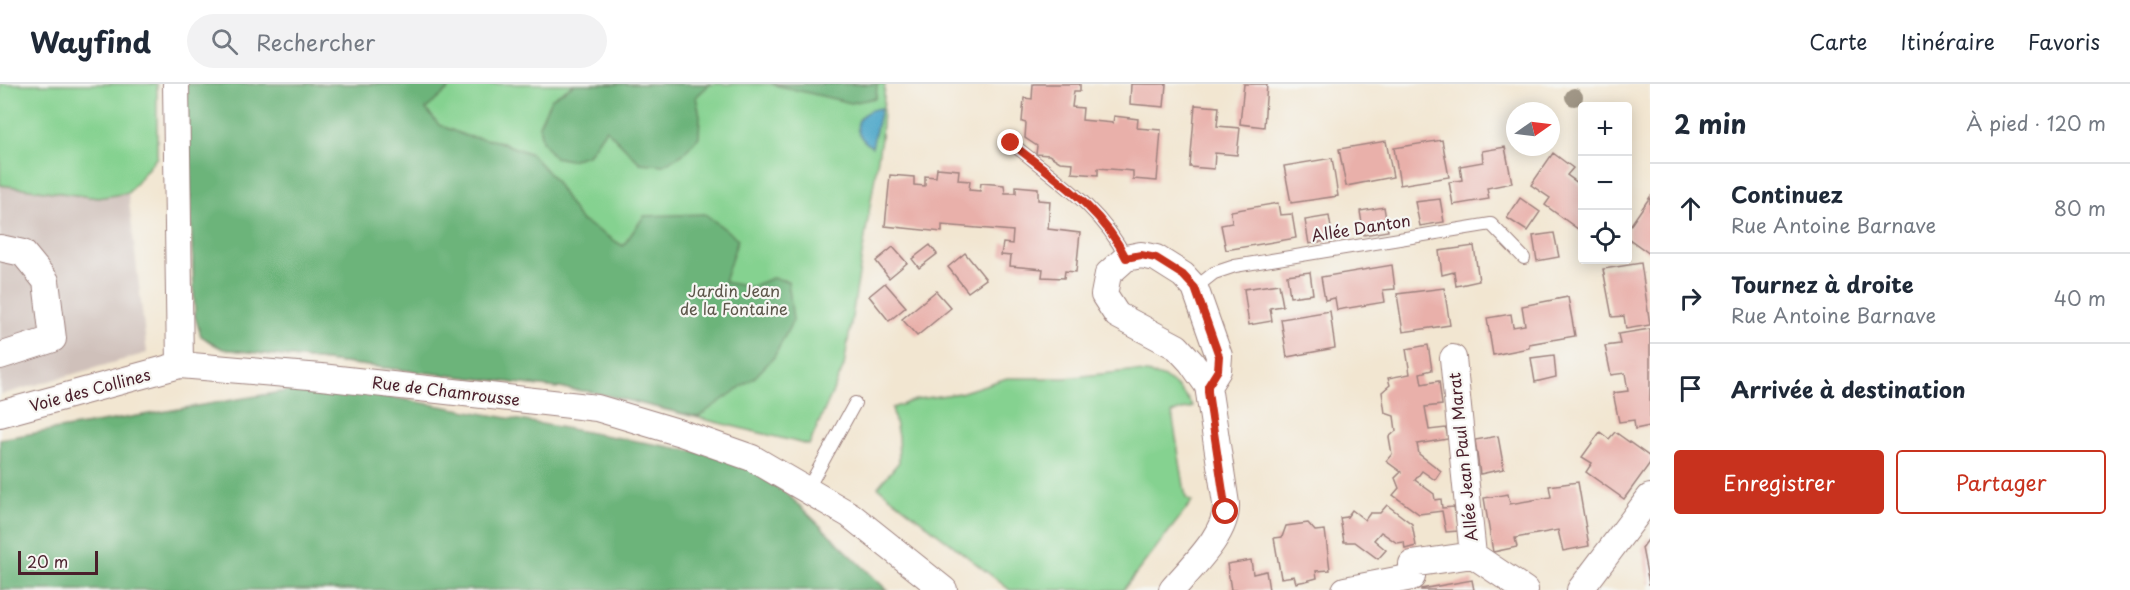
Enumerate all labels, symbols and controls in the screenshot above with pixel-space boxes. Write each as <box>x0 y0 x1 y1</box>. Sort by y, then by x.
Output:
search box <box>187 14 607 68</box>
text: Wayfind <box>30 20 151 63</box>
icon: search <box>208 25 241 58</box>
text: Rechercher <box>256 25 375 58</box>
text: Carte <box>1809 25 1868 57</box>
text: Itinéraire <box>1901 25 1995 57</box>
text: Favoris <box>2028 25 2100 57</box>
north arrow <box>1506 102 1560 156</box>
map controls <box>1578 102 1632 264</box>
button: + <box>1578 102 1632 156</box>
text: 2 min <box>1674 104 1747 143</box>
text: À pied · 120 m <box>1966 108 2106 138</box>
route end <box>997 129 1023 155</box>
button: − <box>1578 156 1632 210</box>
text: Continuez <box>1731 177 1843 210</box>
icon: ahead <box>1674 192 1707 225</box>
text: 80 m <box>2054 193 2106 223</box>
street label: Allée Danton <box>1310 207 1412 247</box>
button: locate <box>1578 210 1632 264</box>
text: Rue Antoine Barnave <box>1731 210 1936 240</box>
text: Tournez à droite <box>1731 267 1914 300</box>
park label: Jardin Jean de la Fontaine <box>680 278 788 320</box>
icon: right <box>1674 282 1707 315</box>
text: 40 m <box>2054 283 2106 313</box>
text: Rue Antoine Barnave <box>1731 300 1936 330</box>
street label: Voie des Collines <box>27 361 153 417</box>
street label: Rue de Chamrousse <box>371 369 521 411</box>
street label: Allée Jean Paul Marat <box>1441 371 1483 543</box>
icon: arrive <box>1674 372 1707 405</box>
text: Arrivée à destination <box>1731 372 1965 405</box>
button: Enregistrer <box>1674 450 1884 514</box>
button: Partager <box>1896 450 2106 514</box>
route start <box>1212 498 1238 524</box>
scale bar <box>18 548 98 576</box>
text: 20 m <box>27 549 68 573</box>

